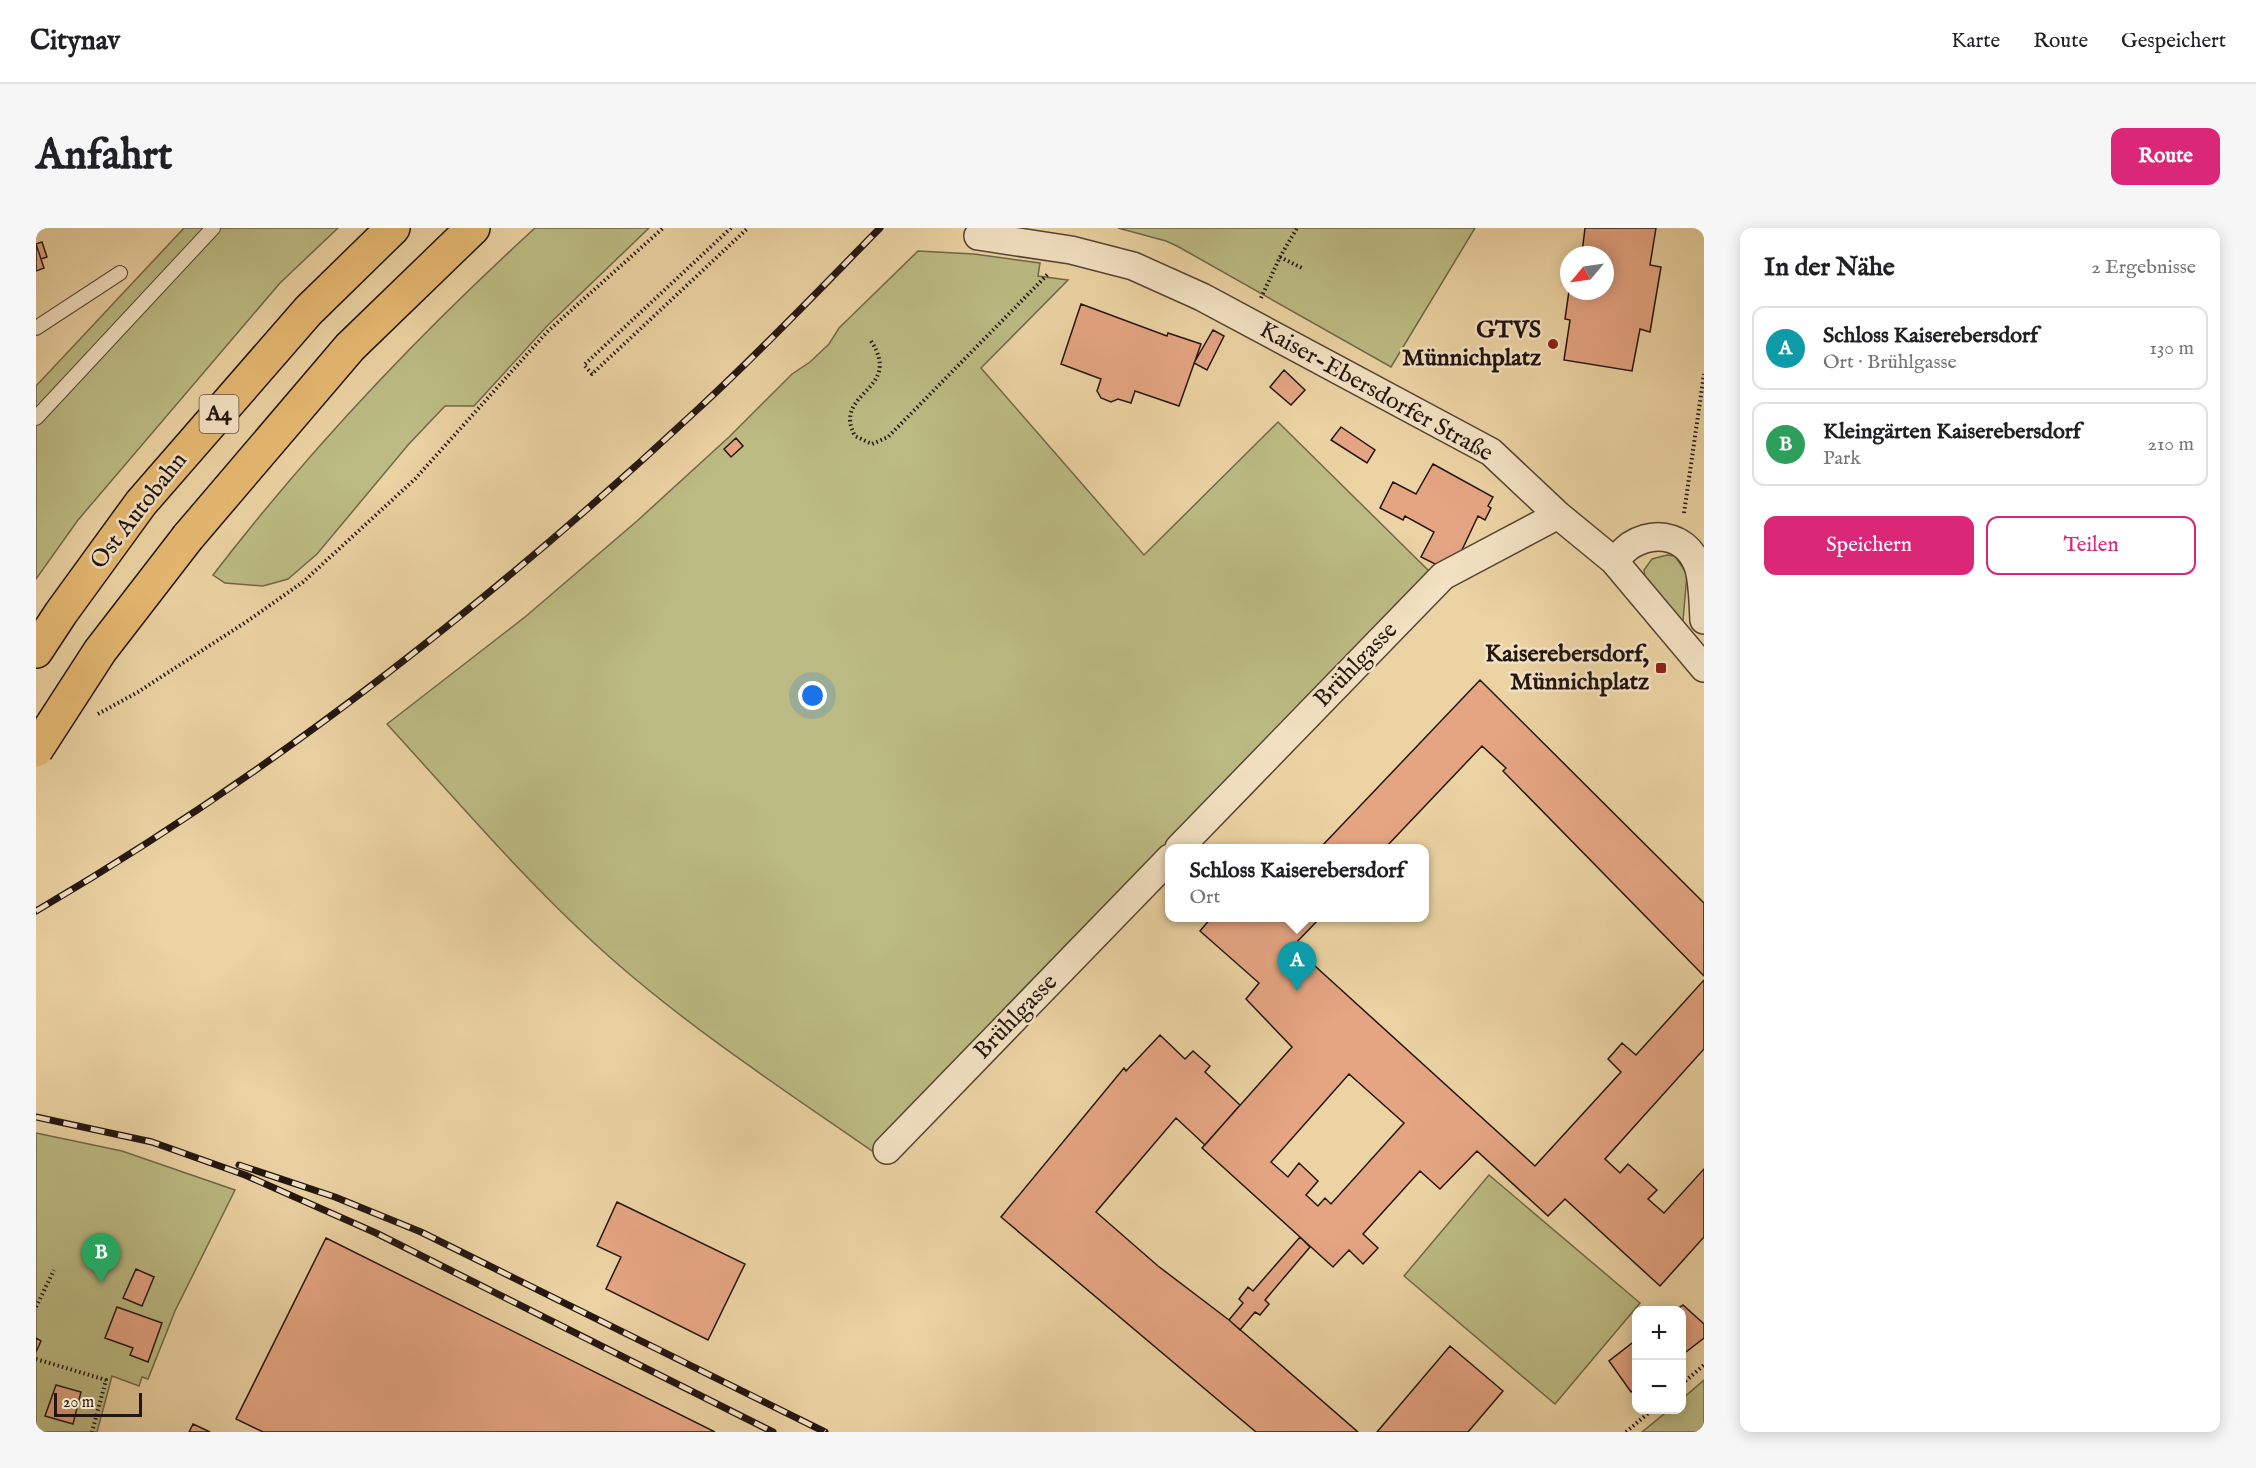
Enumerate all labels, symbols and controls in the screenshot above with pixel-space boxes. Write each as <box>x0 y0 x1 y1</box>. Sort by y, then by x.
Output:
text: Citynav <box>30 24 120 59</box>
text: Karte <box>1951 28 2000 55</box>
text: Route <box>2033 28 2088 55</box>
text: Gespeichert <box>2121 28 2226 55</box>
button: Route <box>2111 128 2220 185</box>
text: Anfahrt <box>36 130 172 183</box>
north arrow <box>1560 246 1614 300</box>
text: In der Nähe <box>1764 251 1895 284</box>
text: 2 Ergebnisse <box>2091 255 2196 280</box>
street label: Kaiser-Ebersdorfer Straße <box>1254 315 1498 469</box>
place label: GTVS Münnichplatz <box>1402 315 1541 374</box>
text: Schloss Kaiserebersdorf <box>1823 322 2038 350</box>
text: A <box>1779 336 1792 361</box>
text: 130 m <box>2149 336 2194 361</box>
marker: GTVS Münnichplatz <box>1546 337 1560 351</box>
text: Ort · Brühlgasse <box>1823 350 1957 375</box>
road number: A4 <box>200 395 238 433</box>
text: Kleingärten Kaiserebersdorf <box>1823 418 2081 446</box>
text: B <box>1779 432 1792 457</box>
text: 210 m <box>2148 432 2194 457</box>
street label: Ost Autobahn <box>84 446 195 576</box>
text: Park <box>1823 446 1861 471</box>
button: Speichern <box>1764 516 1974 575</box>
button: Teilen <box>1986 516 2196 575</box>
street label: Brühlgasse <box>1307 615 1405 715</box>
place label: Kaiserebersdorf, Münnichplatz <box>1485 639 1650 698</box>
marker: Kaiserebersdorf, Münnichplatz <box>1654 661 1668 675</box>
your location <box>798 681 827 710</box>
popup <box>1165 844 1429 922</box>
text: Schloss Kaiserebersdorf <box>1189 857 1405 885</box>
text: Ort <box>1189 885 1220 910</box>
pin: A <box>1278 942 1316 991</box>
street label: Brühlgasse <box>967 967 1065 1067</box>
pin: B <box>82 1234 120 1283</box>
map controls <box>1632 1306 1686 1414</box>
button: + <box>1632 1306 1686 1360</box>
button: − <box>1632 1360 1686 1414</box>
scale bar <box>54 1390 142 1418</box>
text: 20 m <box>63 1393 94 1413</box>

